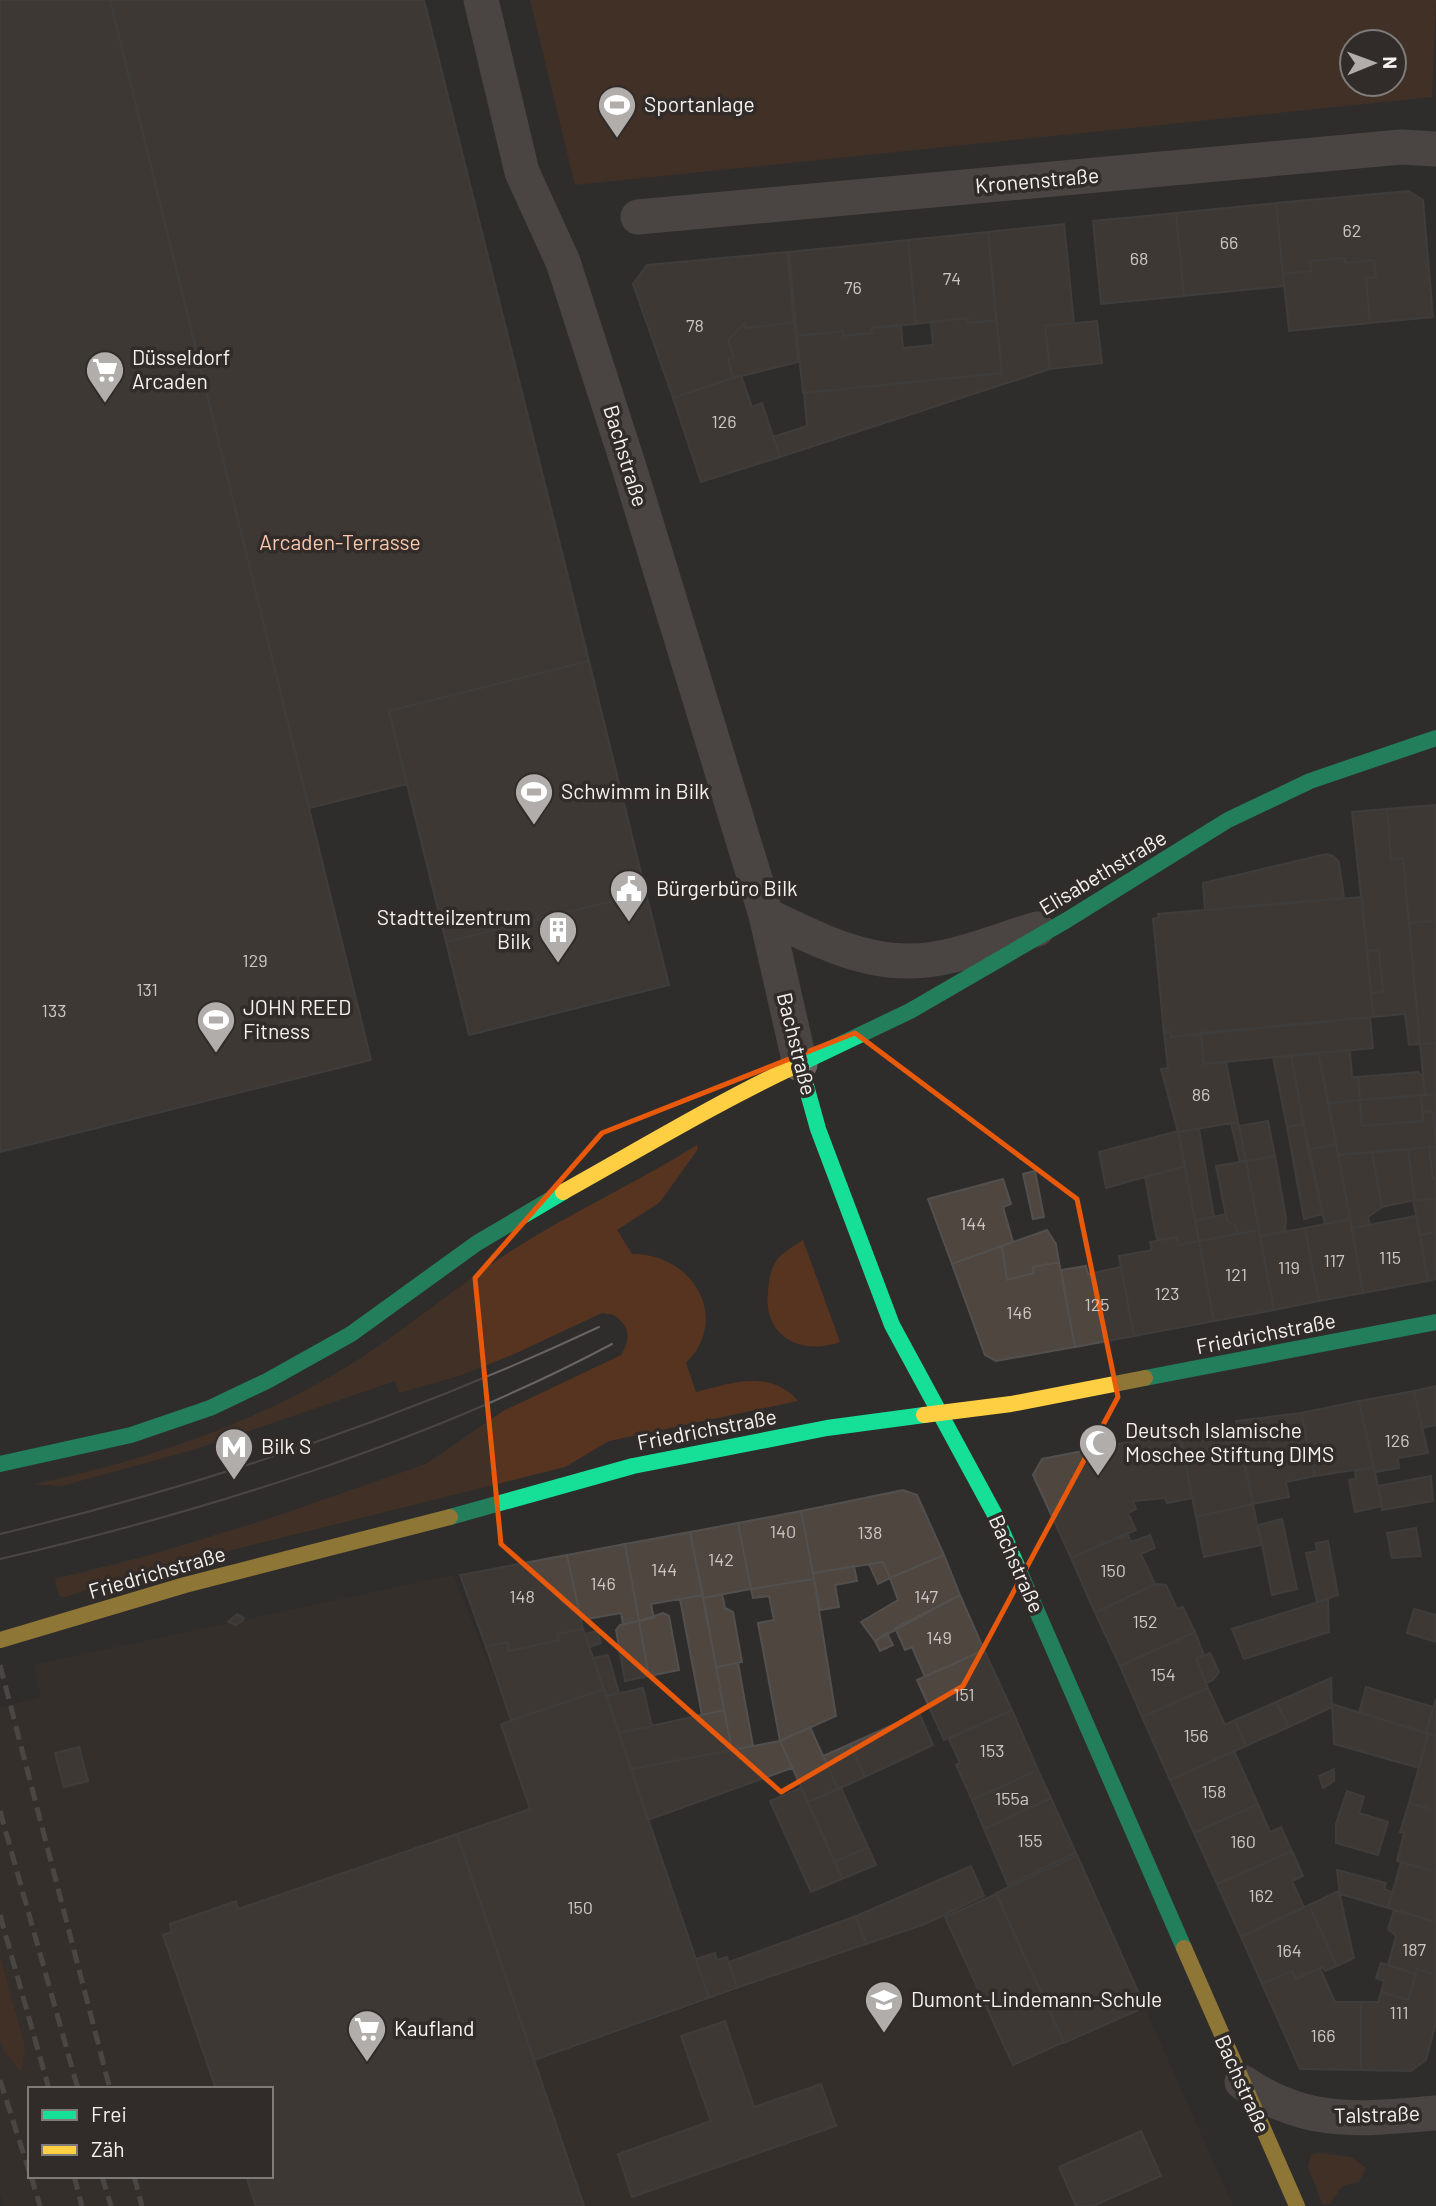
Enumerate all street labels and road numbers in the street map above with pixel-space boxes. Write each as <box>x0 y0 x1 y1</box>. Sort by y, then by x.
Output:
street label: Kronenstraße <box>974 162 1100 197</box>
street label: Bachstraße <box>599 402 654 509</box>
street label: Elisabethstraße <box>1034 824 1170 920</box>
street label: Bachstraße <box>773 990 822 1098</box>
street label: Friedrichstraße <box>1194 1307 1338 1358</box>
street label: Friedrichstraße <box>635 1403 779 1454</box>
street label: Bachstraße <box>985 1510 1050 1616</box>
street label: Friedrichstraße <box>85 1540 228 1603</box>
street label: Bachstraße <box>1211 2030 1276 2136</box>
street label: Talstraße <box>1333 2100 1420 2127</box>

